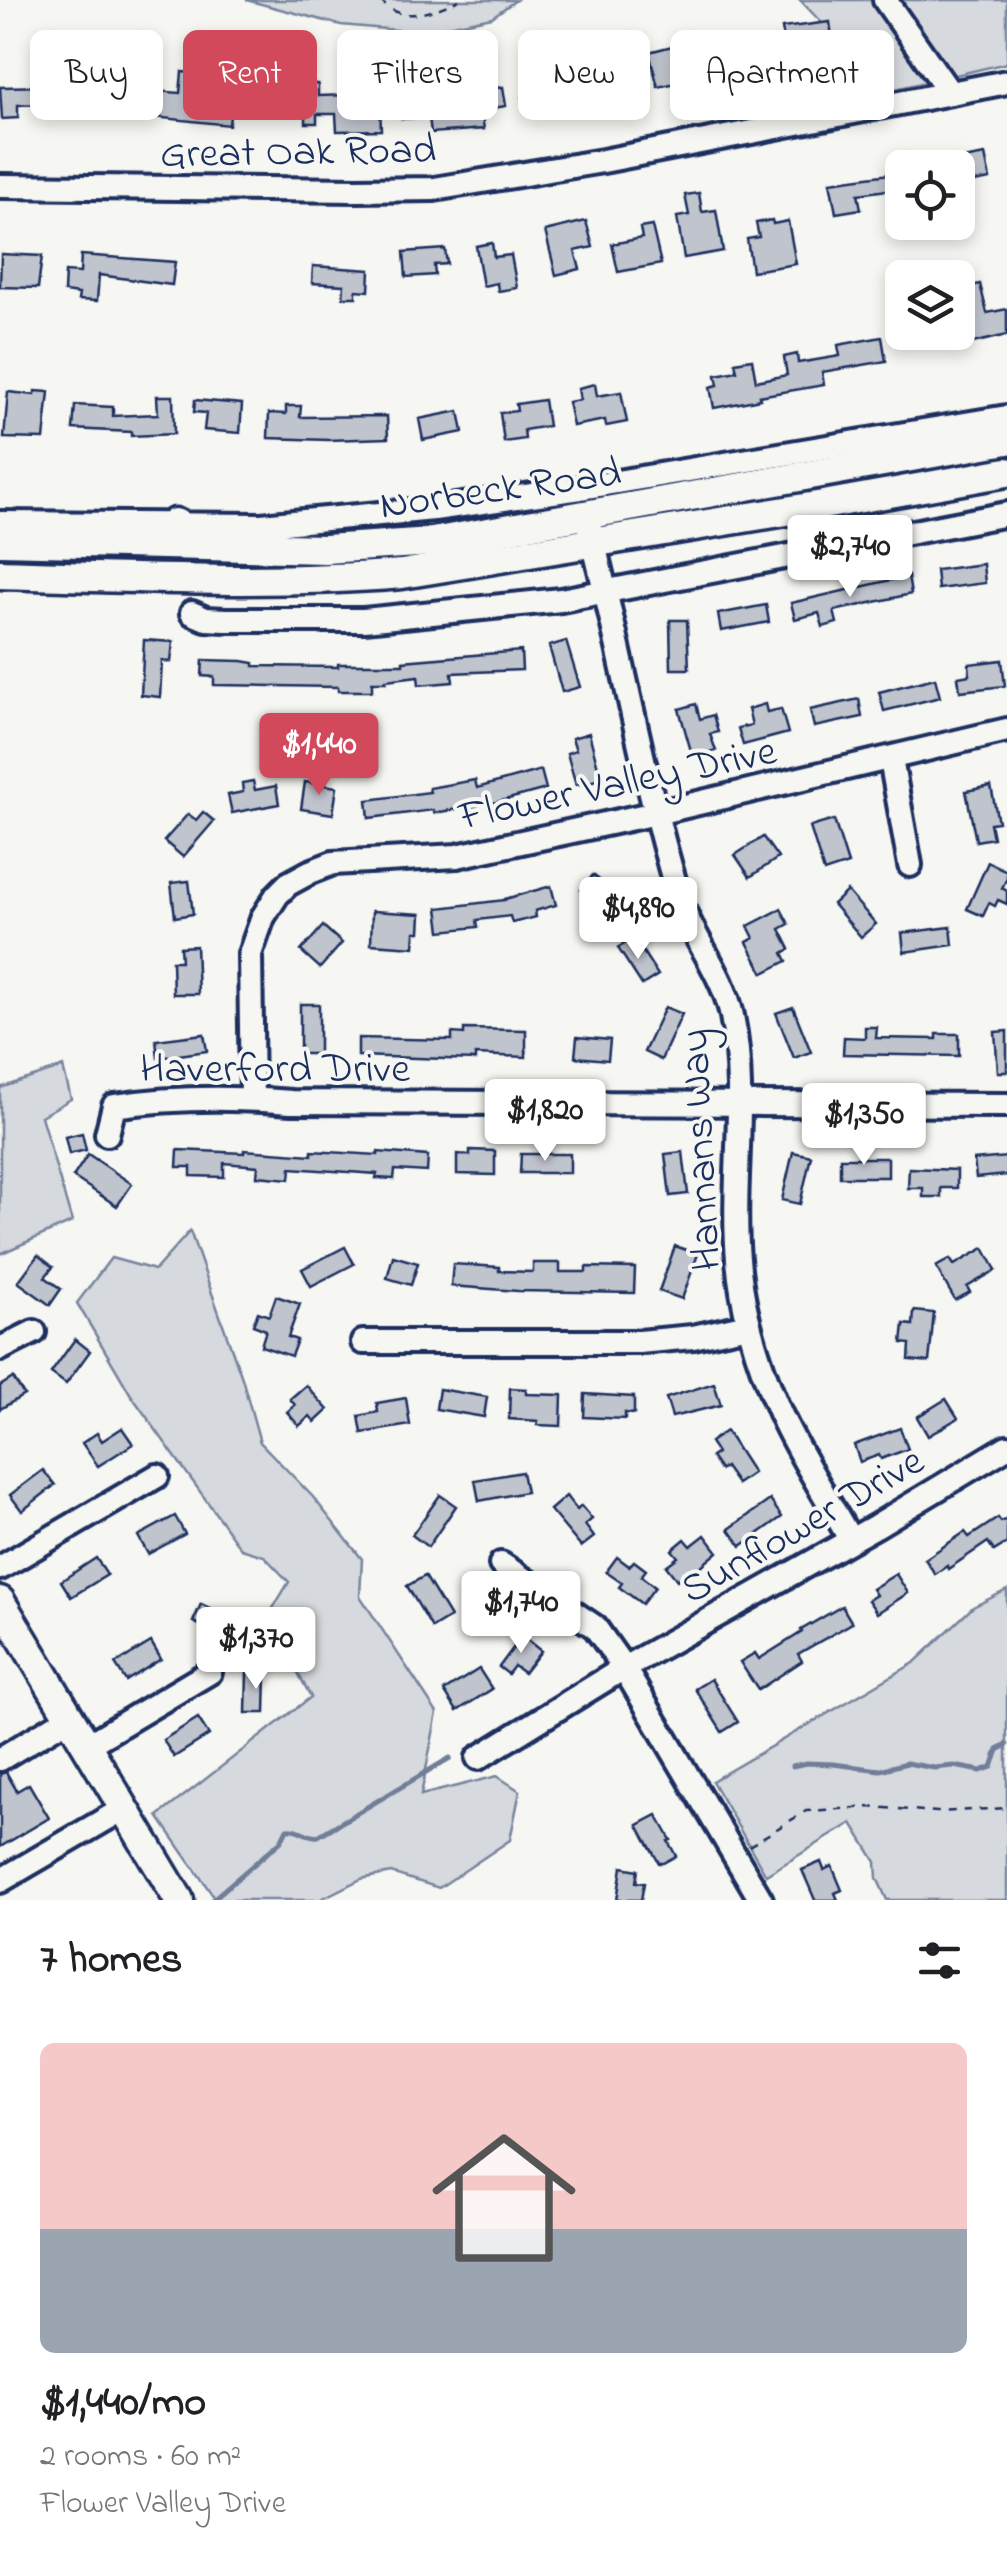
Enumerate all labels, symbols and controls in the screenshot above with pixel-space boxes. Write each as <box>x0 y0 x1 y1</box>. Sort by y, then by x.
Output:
chip: Buy <box>30 30 163 120</box>
chip: Rent <box>183 30 317 120</box>
chip: Filters <box>337 30 498 120</box>
chip: New <box>518 30 650 120</box>
chip: Apartment <box>670 30 894 120</box>
street label: Great Oak Road <box>160 121 437 186</box>
map controls <box>885 150 975 350</box>
button: locate <box>885 150 975 240</box>
button: layers <box>885 260 975 350</box>
street label: Norbeck Road <box>376 443 625 538</box>
pin: $2,740 <box>769 515 931 600</box>
text: $2,740 <box>810 524 890 571</box>
pin: $1,440 <box>238 713 400 798</box>
text: $1,440 <box>281 722 357 769</box>
street label: Flower Valley Drive <box>453 722 782 849</box>
pin: $4,890 <box>557 877 719 962</box>
text: $4,890 <box>601 886 675 933</box>
street label: Hannans Way <box>666 1027 739 1272</box>
street label: Haverford Drive <box>140 1040 410 1101</box>
pin: $1,820 <box>464 1079 626 1164</box>
pin: $1,350 <box>783 1083 945 1168</box>
text: $1,820 <box>507 1088 583 1135</box>
text: $1,350 <box>824 1092 904 1139</box>
street label: Sunflower Drive <box>670 1432 937 1621</box>
pin: $1,740 <box>440 1571 602 1656</box>
text: $1,740 <box>483 1580 559 1627</box>
pin: $1,370 <box>175 1607 337 1692</box>
text: $1,370 <box>218 1616 294 1663</box>
text: 7 homes <box>40 1930 182 1991</box>
icon: filters <box>912 1933 967 1988</box>
icon: home <box>414 2108 594 2288</box>
text: $1,440/mo <box>40 2373 206 2434</box>
text: 2 rooms · 60 m² <box>40 2434 241 2481</box>
text: Flower Valley Drive <box>40 2481 286 2528</box>

